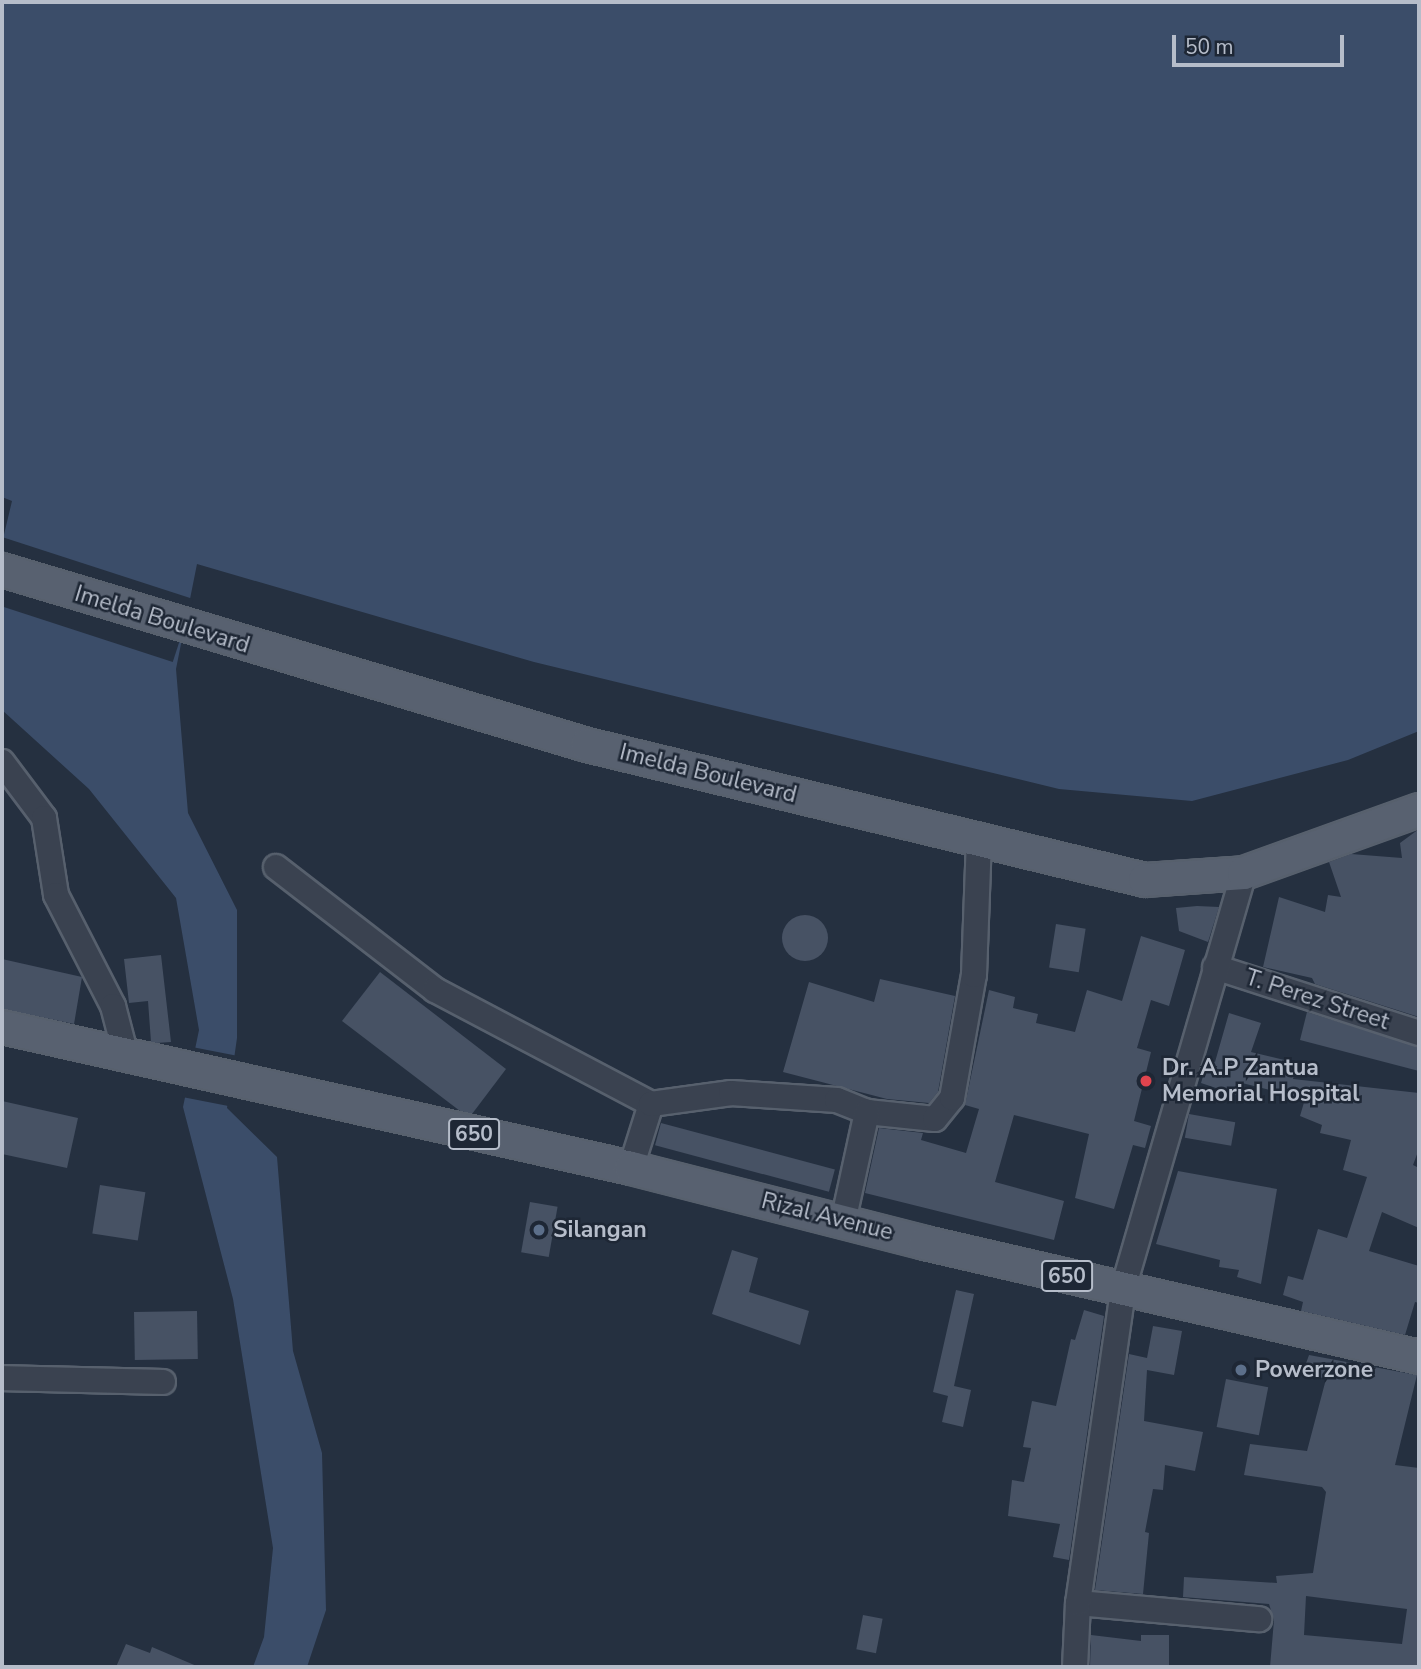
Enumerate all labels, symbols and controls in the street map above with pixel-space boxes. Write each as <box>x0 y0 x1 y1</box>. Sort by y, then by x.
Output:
scale bar <box>1176 21 1348 65</box>
text: 50 m <box>1185 33 1234 61</box>
street label: Imelda Boulevard <box>71 580 253 660</box>
street label: Imelda Boulevard <box>617 739 799 809</box>
street label: T. Perez Street <box>1242 964 1392 1036</box>
place label: Dr. A.P Zantua Memorial Hospital <box>1162 1054 1360 1108</box>
marker: Dr. A.P Zantua Memorial Hospital <box>1136 1071 1156 1091</box>
road number: 650 <box>448 1116 500 1152</box>
street label: Rizal Avenue <box>758 1187 896 1247</box>
place label: Silangan <box>553 1216 647 1244</box>
marker: Silangan <box>531 1222 547 1238</box>
road number: 650 <box>1041 1258 1093 1294</box>
place label: Powerzone <box>1255 1356 1373 1384</box>
marker: Powerzone <box>1233 1362 1249 1378</box>

